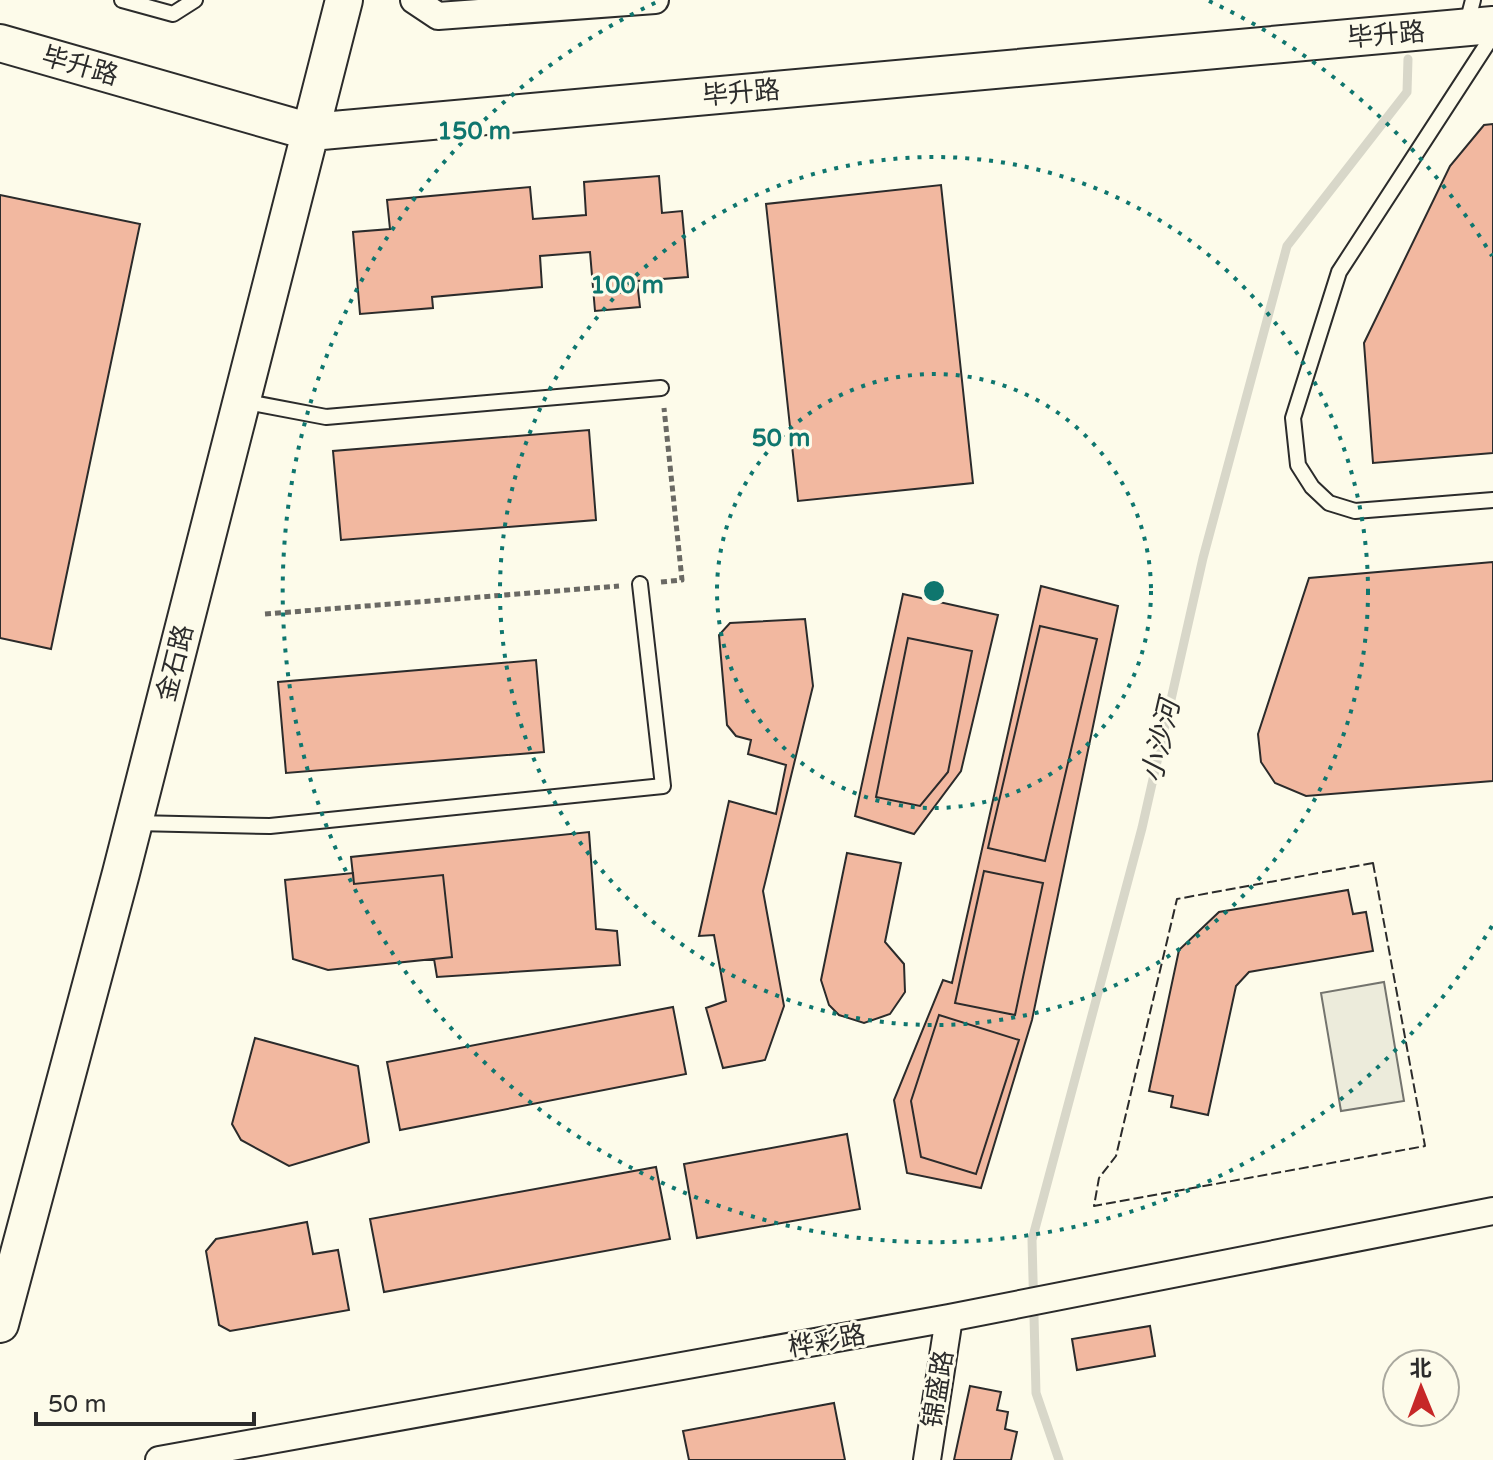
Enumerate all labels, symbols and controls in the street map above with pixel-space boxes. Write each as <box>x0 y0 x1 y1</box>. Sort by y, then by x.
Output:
street label: 毕升路 <box>1346 16 1426 54</box>
street label: 毕升路 <box>38 40 122 92</box>
street label: 毕升路 <box>701 74 781 112</box>
text: 150 m <box>437 117 511 146</box>
text: 100 m <box>590 271 664 300</box>
text: 50 m <box>752 424 810 453</box>
centre of rings <box>920 577 948 605</box>
street label: 金石路 <box>151 621 199 705</box>
water label: 小沙河 <box>1135 691 1188 786</box>
street label: 桦彩路 <box>786 1319 868 1363</box>
street label: 锦盛路 <box>917 1348 959 1430</box>
north arrow <box>1381 1348 1461 1428</box>
text: 北 <box>1409 1356 1432 1382</box>
scale bar <box>36 1376 254 1426</box>
text: 50 m <box>48 1390 106 1419</box>

